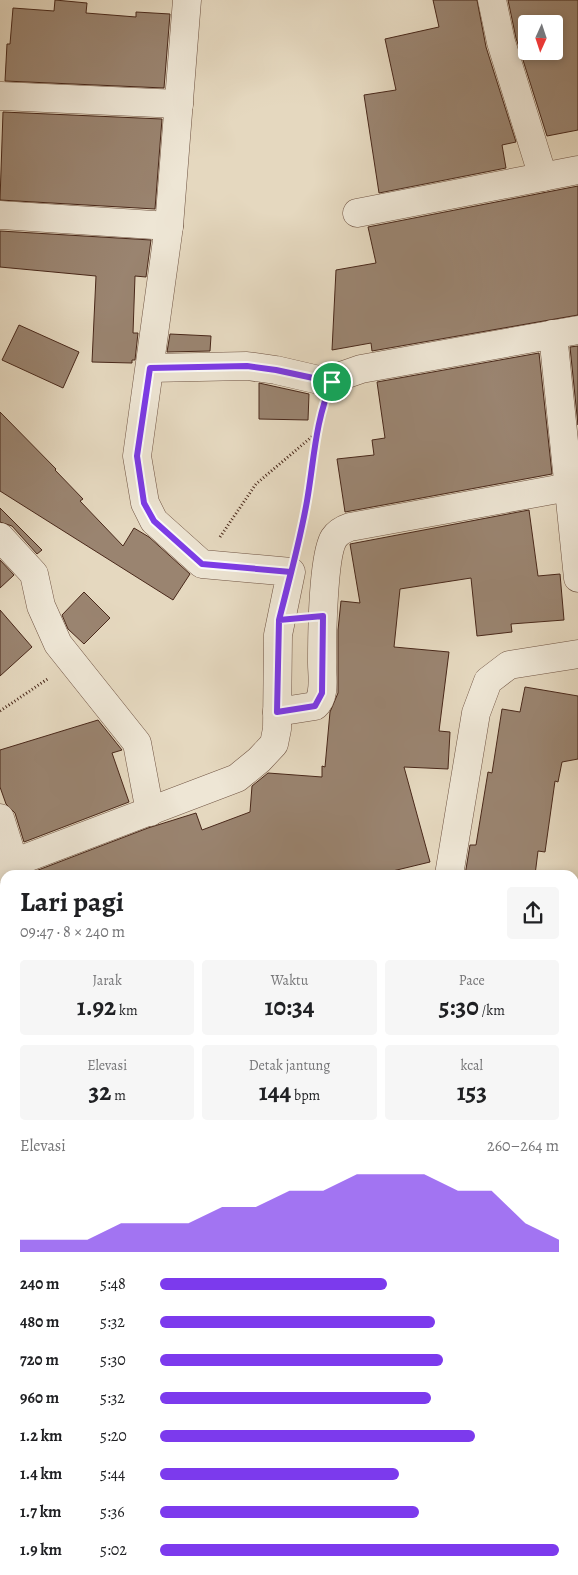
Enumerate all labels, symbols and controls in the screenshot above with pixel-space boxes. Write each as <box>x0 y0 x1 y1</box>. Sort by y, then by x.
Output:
north arrow <box>518 15 562 60</box>
map controls <box>518 15 563 60</box>
pin <box>311 361 353 403</box>
icon: arrive <box>318 368 346 396</box>
text: Lari pagi <box>20 883 124 921</box>
button: share <box>507 887 559 939</box>
text: 09:47 · 8 × 240 m <box>20 921 125 943</box>
text: Jarak <box>92 971 122 990</box>
text: Waktu <box>271 971 308 990</box>
text: Pace <box>459 971 485 990</box>
text: 1.92 <box>77 990 116 1024</box>
text: 10:34 <box>265 990 314 1024</box>
text: 5:30 <box>439 990 479 1024</box>
text: km <box>116 1001 138 1020</box>
text: /km <box>479 1001 505 1020</box>
text: Elevasi <box>87 1056 127 1075</box>
text: Detak jantung <box>249 1056 330 1075</box>
text: kcal <box>461 1056 483 1075</box>
text: 32 <box>89 1075 111 1109</box>
text: 144 <box>259 1075 291 1109</box>
text: 153 <box>457 1075 487 1109</box>
text: m <box>111 1086 126 1105</box>
text: bpm <box>291 1086 320 1105</box>
text: Elevasi <box>20 1135 66 1157</box>
text: 260–264 m <box>487 1135 559 1157</box>
text: 240 m <box>20 1273 60 1295</box>
text: 5:48 <box>100 1273 126 1295</box>
text: 480 m <box>20 1311 59 1333</box>
text: 5:32 <box>100 1311 125 1333</box>
text: 720 m <box>20 1349 59 1371</box>
text: 5:30 <box>100 1349 126 1371</box>
text: 960 m <box>20 1387 59 1409</box>
text: 5:32 <box>100 1387 125 1409</box>
text: 1.2 km <box>20 1425 62 1447</box>
text: 5:20 <box>100 1425 127 1447</box>
text: 1.4 km <box>20 1463 62 1485</box>
text: 5:44 <box>100 1463 125 1485</box>
text: 1.7 km <box>20 1501 61 1523</box>
text: 5:36 <box>100 1501 125 1523</box>
text: 1.9 km <box>20 1539 62 1561</box>
text: 5:02 <box>100 1539 127 1561</box>

